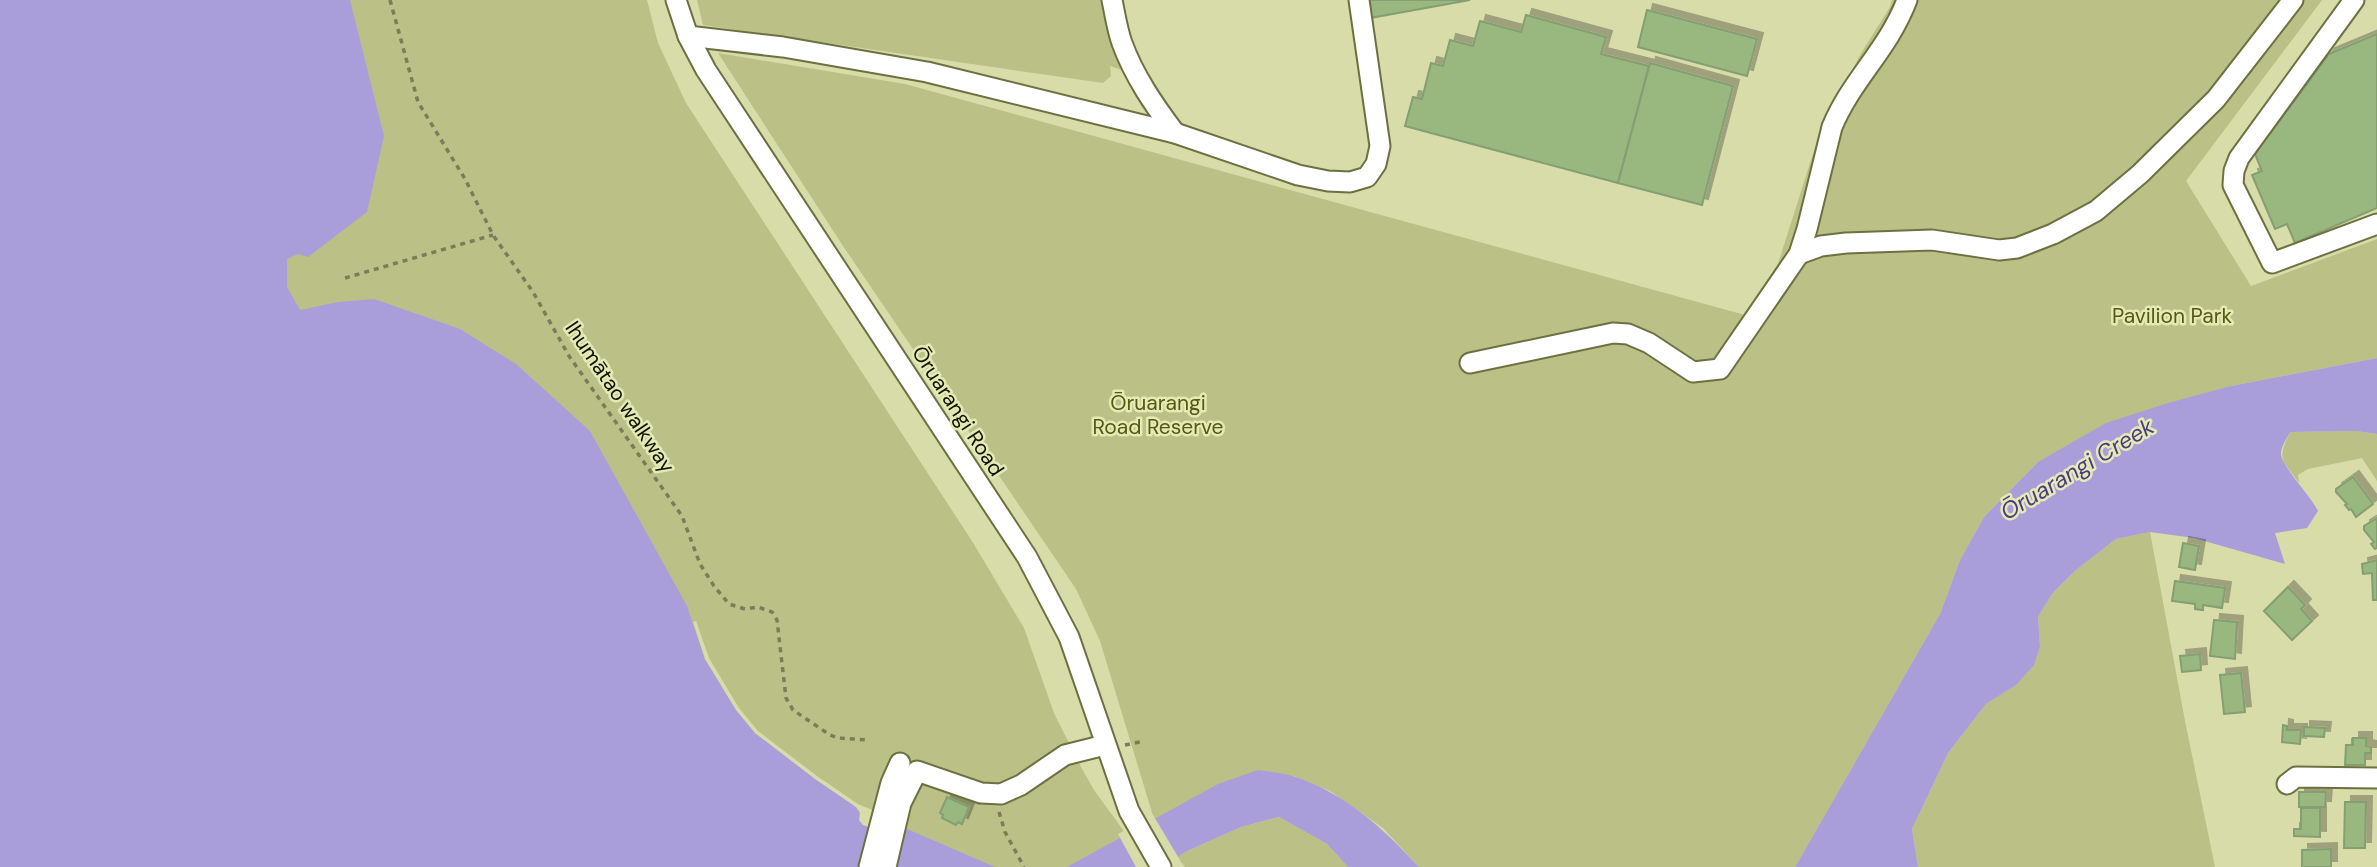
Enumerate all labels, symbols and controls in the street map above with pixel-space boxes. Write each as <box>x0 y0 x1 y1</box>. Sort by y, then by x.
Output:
park label: Pavilion Park <box>2112 302 2232 330</box>
street label: Ihumātao walkway <box>559 316 681 479</box>
street label: Ōruarangi Road <box>905 340 1011 482</box>
park label: Ōruarangi Road Reserve <box>1093 389 1224 441</box>
water label: Ōruarangi Creek <box>1995 411 2160 527</box>

